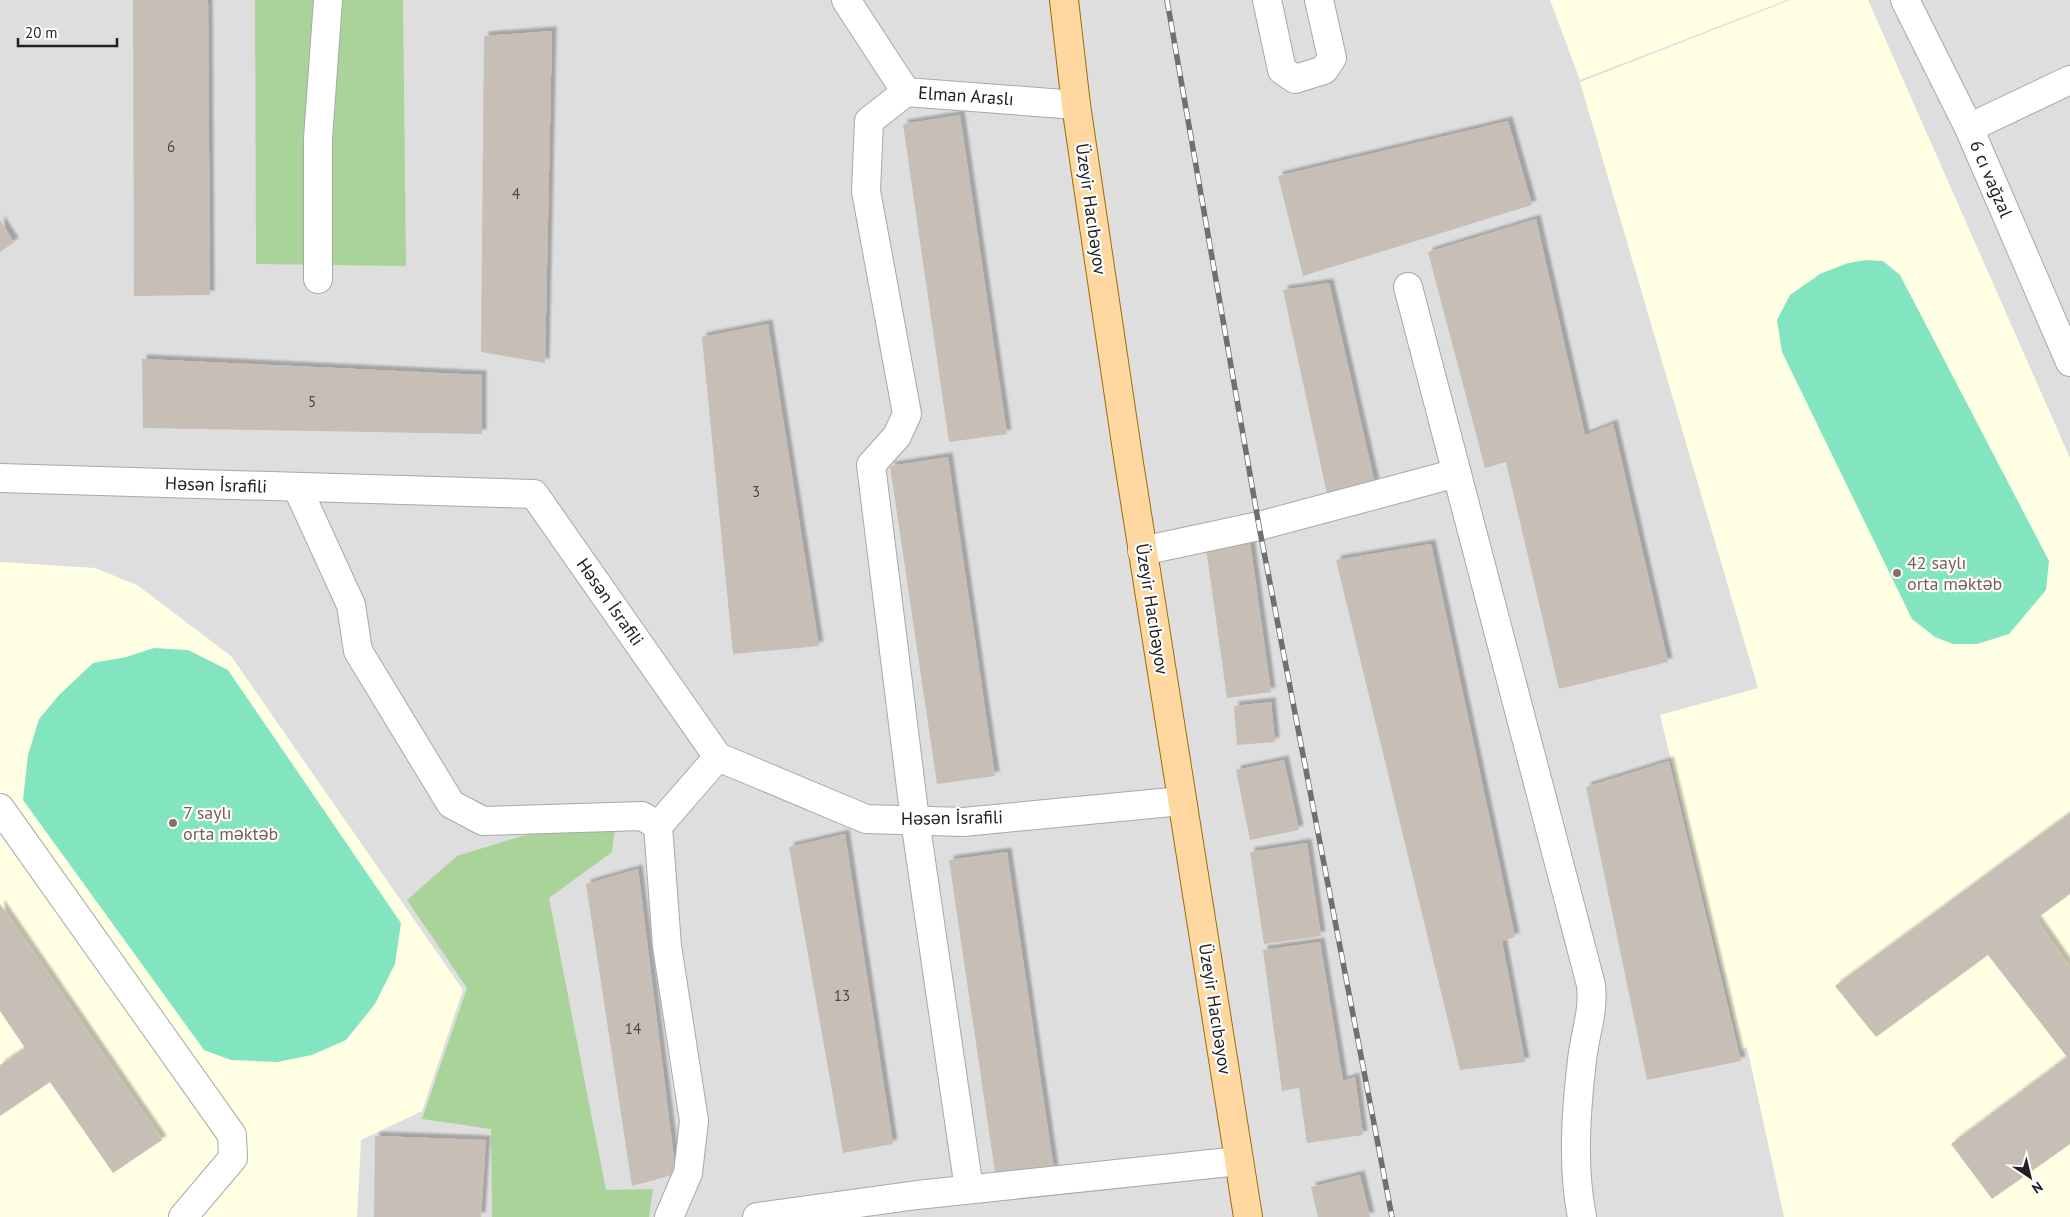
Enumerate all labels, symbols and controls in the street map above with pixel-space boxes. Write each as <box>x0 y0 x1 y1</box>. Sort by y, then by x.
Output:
scale bar <box>18 15 116 47</box>
text: 20 m <box>25 23 58 42</box>
street label: Elman Araslı <box>917 81 1015 110</box>
house number: 6 <box>167 137 175 156</box>
street label: 6 cı vağzal <box>1965 137 2018 222</box>
street label: Üzeyir Hacıbəyov <box>1071 142 1112 276</box>
house number: 4 <box>512 184 520 203</box>
house number: 5 <box>308 392 316 411</box>
street label: Həsən İsrafili <box>165 471 267 498</box>
house number: 3 <box>752 482 760 501</box>
street label: Üzeyir Hacıbəyov <box>1131 542 1174 676</box>
place label: 42 saylı orta məktəb <box>1907 551 2002 595</box>
street label: Həsən İsrafili <box>572 553 649 650</box>
marker: 42 saylı orta məktəb <box>1891 567 1903 579</box>
place label: 7 saylı orta məktəb <box>183 801 278 845</box>
street label: Həsən İsrafili <box>901 805 1003 830</box>
marker: 7 saylı orta məktəb <box>167 817 179 829</box>
street label: Üzeyir Hacıbəyov <box>1194 942 1237 1076</box>
house number: 13 <box>834 986 850 1005</box>
house number: 14 <box>625 1019 641 1038</box>
north arrow <box>2005 1152 2055 1202</box>
text: N <box>2029 1178 2046 1198</box>

